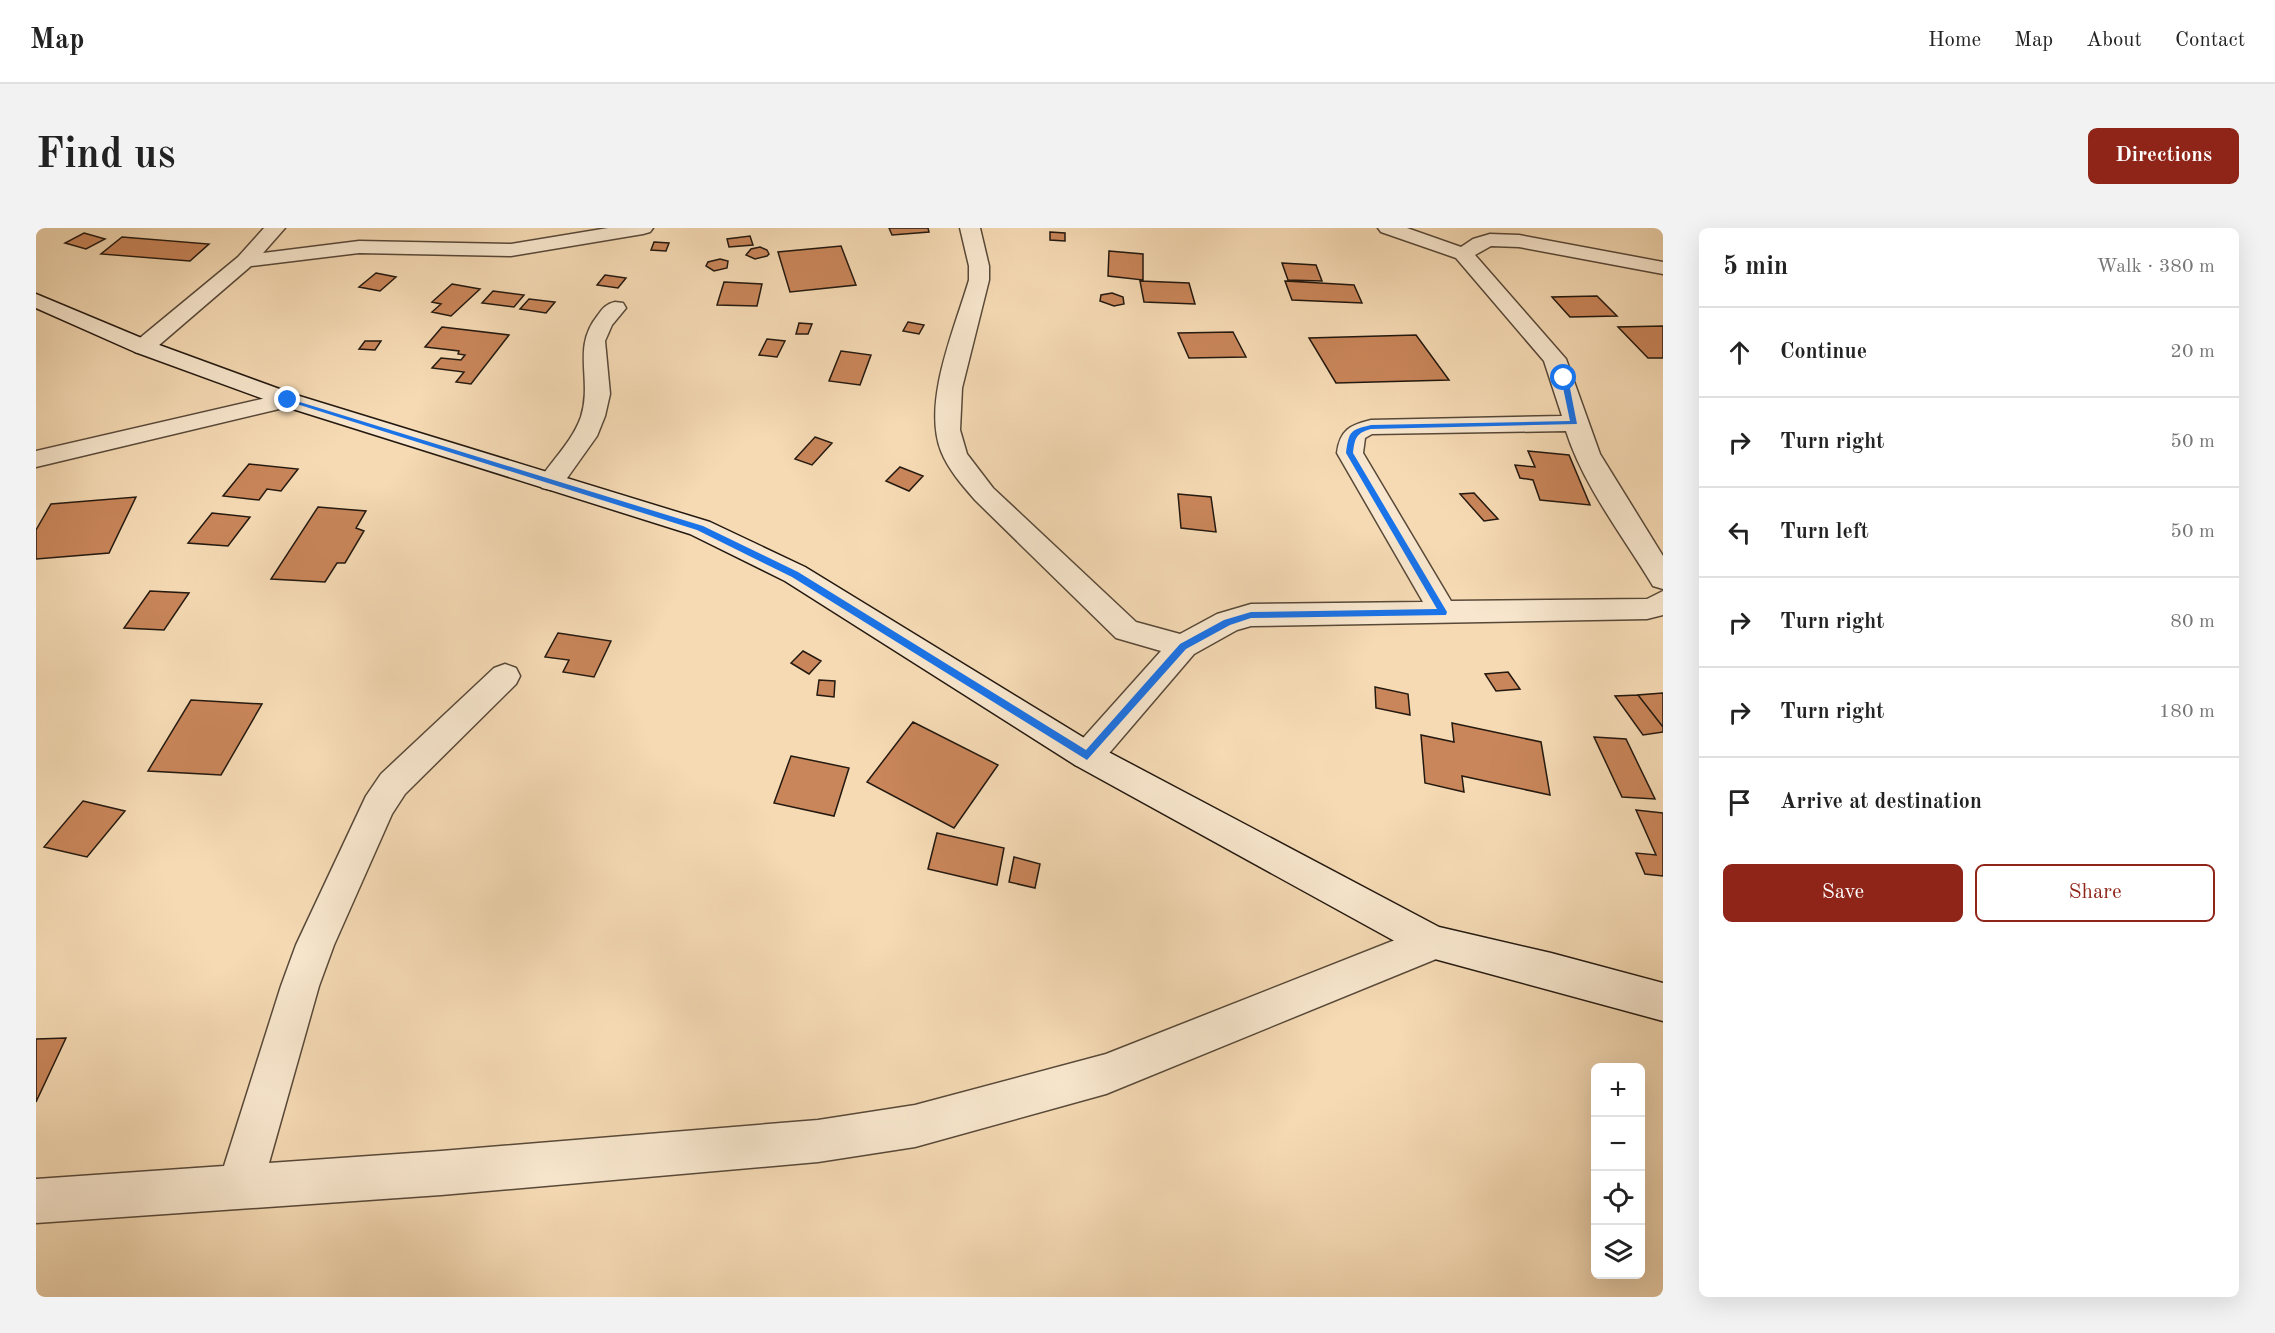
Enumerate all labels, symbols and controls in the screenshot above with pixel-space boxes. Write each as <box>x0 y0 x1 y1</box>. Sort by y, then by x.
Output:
text: Map <box>30 27 84 55</box>
text: Home <box>1928 30 1981 51</box>
text: Map <box>2014 30 2053 51</box>
text: About <box>2086 30 2142 51</box>
text: Contact <box>2175 30 2245 51</box>
button: Directions <box>2088 128 2239 184</box>
text: Find us <box>36 135 175 177</box>
text: 5 min <box>1723 254 1788 280</box>
text: Walk · 380 m <box>2096 257 2215 277</box>
icon: ahead <box>1723 336 1756 369</box>
text: Continue <box>1780 341 1867 363</box>
text: 20 m <box>2170 342 2215 362</box>
route start <box>1550 364 1576 390</box>
route end <box>274 386 300 412</box>
icon: right <box>1723 426 1756 459</box>
text: Turn right <box>1780 431 1884 453</box>
text: 50 m <box>2170 432 2215 452</box>
icon: left <box>1723 516 1756 549</box>
text: Turn left <box>1780 521 1869 543</box>
text: 50 m <box>2170 522 2215 542</box>
icon: right <box>1723 606 1756 639</box>
text: Turn right <box>1780 611 1884 633</box>
text: 80 m <box>2170 612 2215 632</box>
icon: right <box>1723 696 1756 729</box>
text: Turn right <box>1780 701 1884 723</box>
text: 180 m <box>2159 702 2215 722</box>
icon: arrive <box>1723 786 1756 819</box>
text: Arrive at destination <box>1780 791 1982 813</box>
button: Save <box>1723 864 1963 922</box>
button: Share <box>1975 864 2215 922</box>
map controls <box>1591 1063 1645 1279</box>
button: + <box>1591 1063 1645 1117</box>
button: − <box>1591 1117 1645 1171</box>
button: locate <box>1591 1171 1645 1225</box>
button: layers <box>1591 1225 1645 1279</box>

